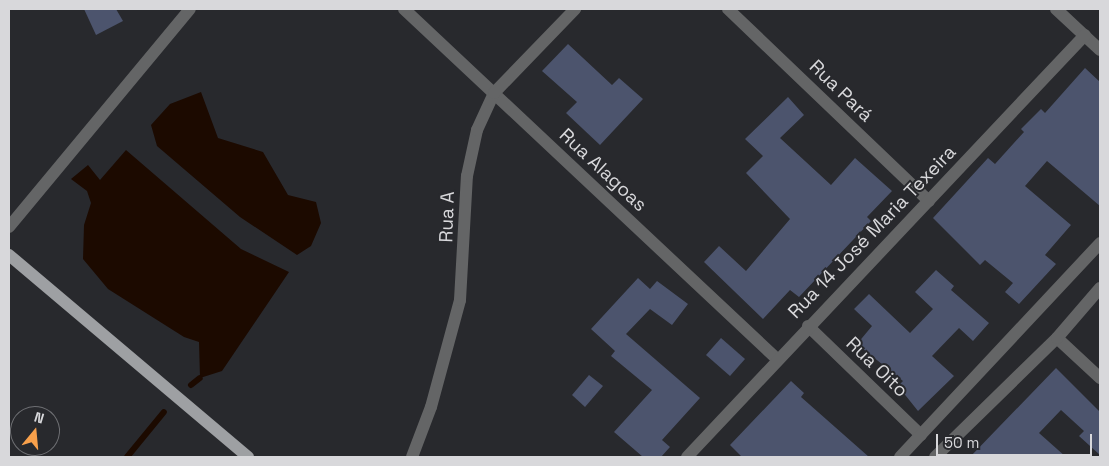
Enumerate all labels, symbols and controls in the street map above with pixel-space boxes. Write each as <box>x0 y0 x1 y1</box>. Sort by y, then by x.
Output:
street label: Rua Pará <box>805 55 877 127</box>
street label: Rua Alagoas <box>554 124 652 216</box>
street label: Rua 14 José Maria Texeira <box>783 141 961 323</box>
street label: Rua A <box>435 191 459 243</box>
street label: Rua Oito <box>841 332 913 402</box>
north arrow <box>10 406 60 456</box>
text: N <box>32 408 46 428</box>
scale bar <box>939 424 1095 456</box>
text: 50 m <box>944 433 979 452</box>

